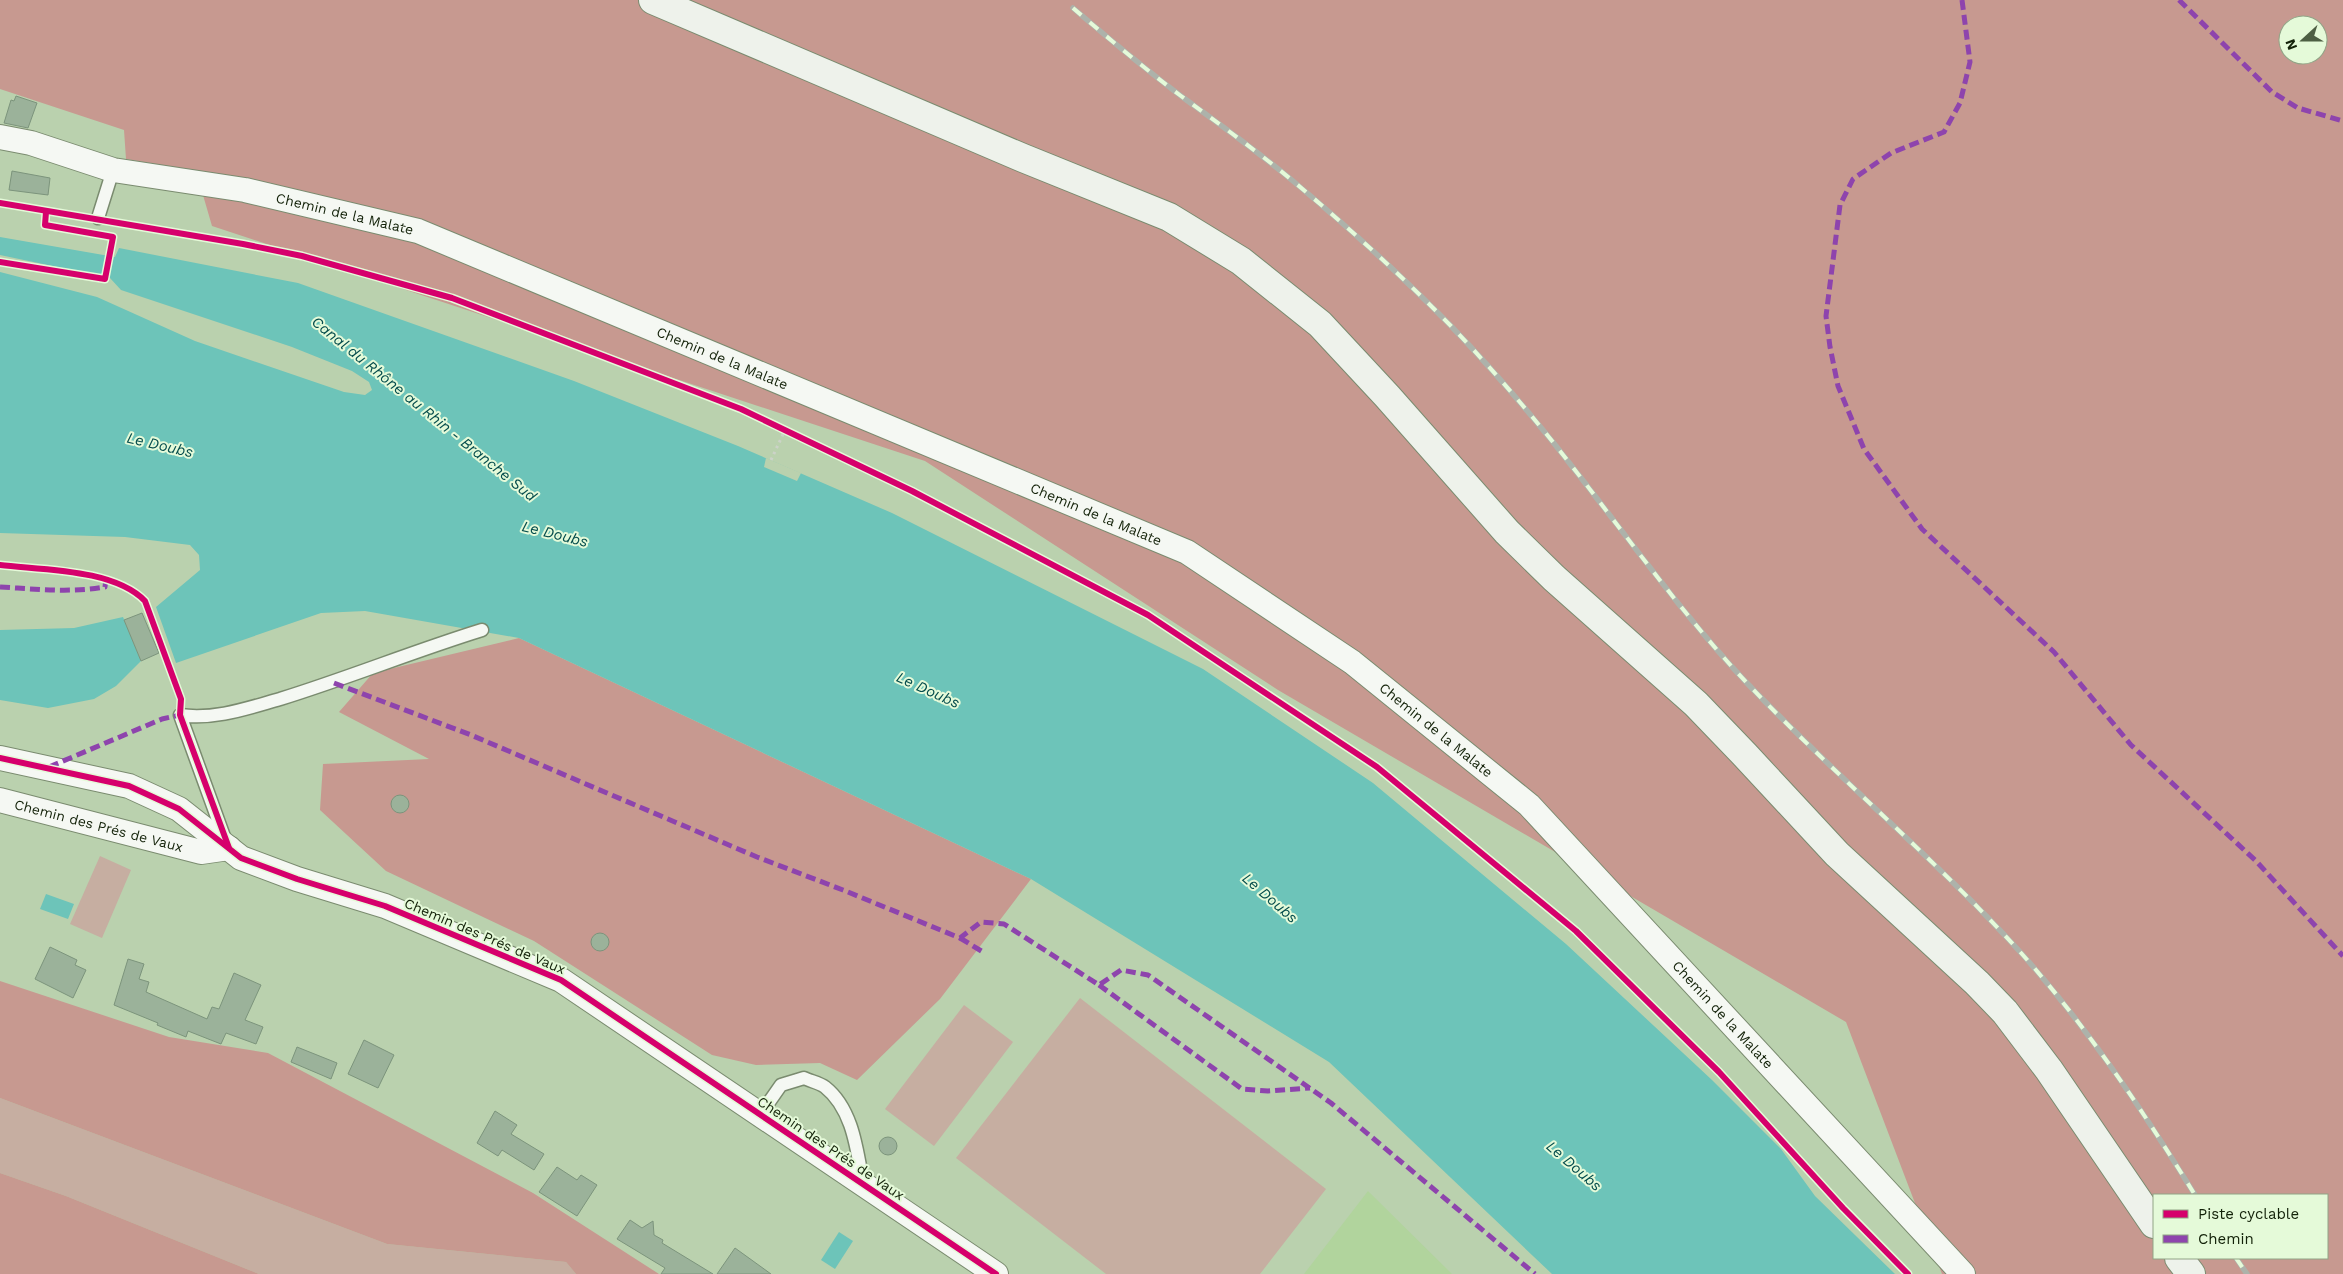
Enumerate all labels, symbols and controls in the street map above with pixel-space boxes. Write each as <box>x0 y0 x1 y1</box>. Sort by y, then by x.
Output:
north arrow <box>2278 15 2328 65</box>
text: N <box>2282 37 2300 52</box>
street label: Chemin de la Malate <box>274 190 415 238</box>
water label: Canal du Rhône au Rhin - Branche Sud <box>308 313 540 506</box>
street label: Chemin de la Malate <box>654 324 790 393</box>
water label: Le Doubs <box>125 429 195 461</box>
street label: Chemin de la Malate <box>1028 480 1164 549</box>
water label: Le Doubs <box>520 517 590 551</box>
water label: Le Doubs <box>894 668 963 712</box>
street label: Chemin de la Malate <box>1376 679 1496 780</box>
street label: Chemin des Prés de Vaux <box>13 796 185 855</box>
water label: Le Doubs <box>1239 869 1302 927</box>
street label: Chemin des Prés de Vaux <box>402 895 568 977</box>
street label: Chemin de la Malate <box>1669 957 1777 1072</box>
street label: Chemin des Prés de Vaux <box>755 1093 907 1203</box>
water label: Le Doubs <box>1543 1137 1606 1195</box>
legend <box>2153 1194 2328 1259</box>
text: Piste cyclable <box>2198 1205 2299 1223</box>
text: Chemin <box>2198 1230 2254 1248</box>

